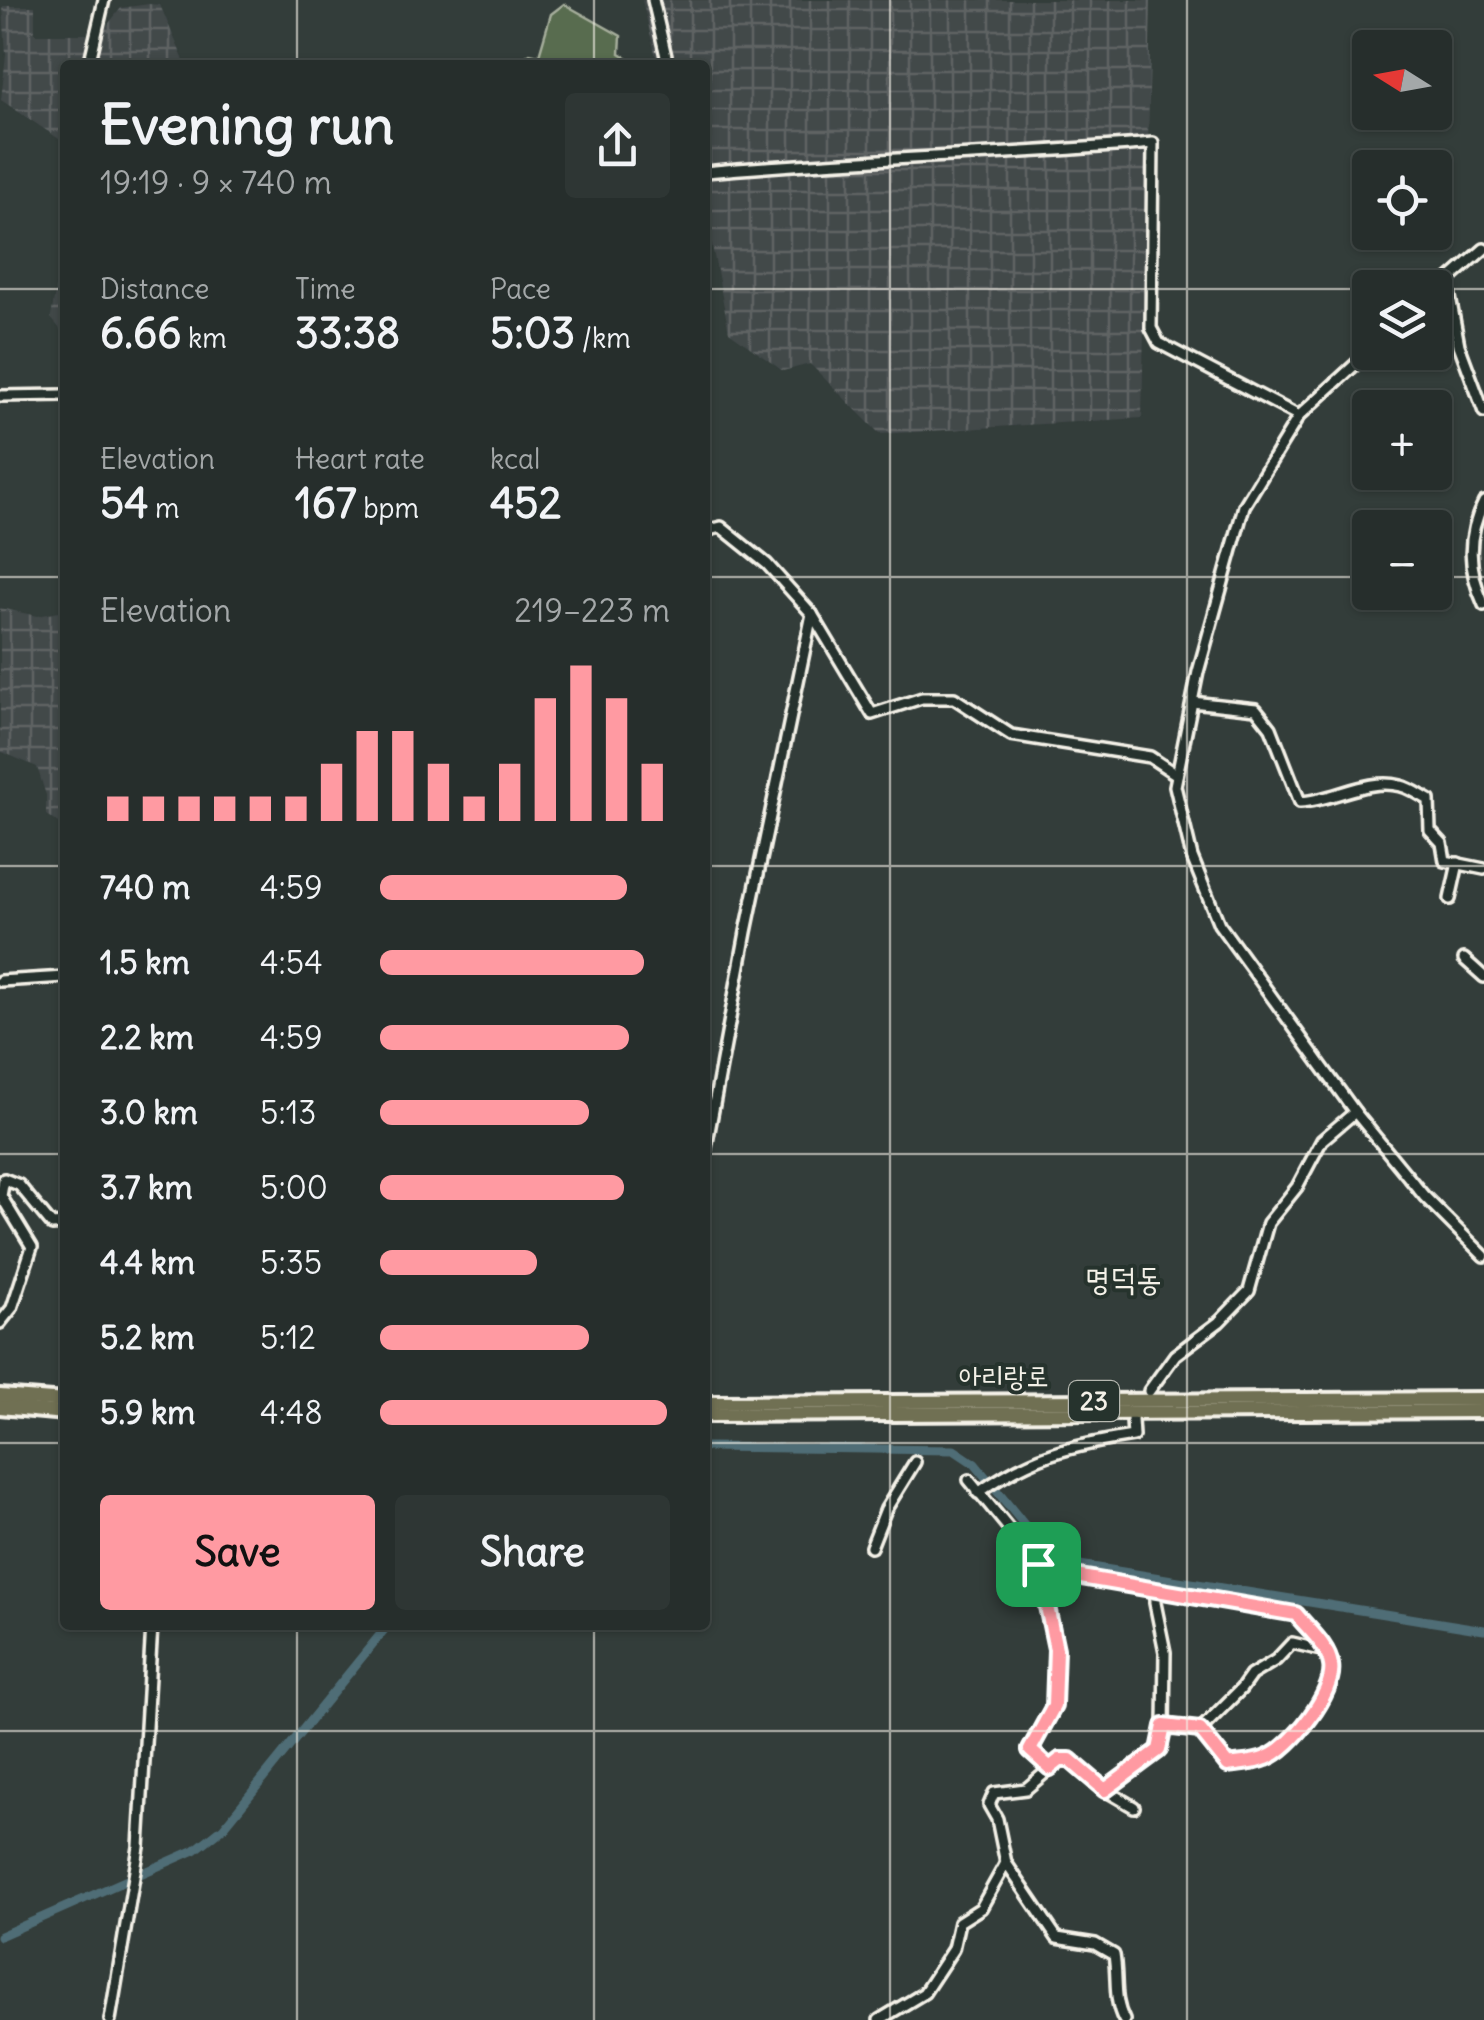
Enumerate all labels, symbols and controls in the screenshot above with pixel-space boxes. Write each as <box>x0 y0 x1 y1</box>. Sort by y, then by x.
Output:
north arrow <box>1352 30 1452 130</box>
map controls <box>1352 30 1452 610</box>
text: Evening run <box>100 90 394 159</box>
button: share <box>565 93 670 198</box>
button: locate <box>1352 150 1452 250</box>
text: 19:19 · 9 × 740 m <box>100 162 332 203</box>
button: layers <box>1352 270 1452 370</box>
text: Distance <box>100 271 209 307</box>
text: Time <box>295 271 356 307</box>
text: Pace <box>490 271 551 307</box>
text: 6.66 <box>100 307 181 359</box>
text: 33:38 <box>295 307 400 359</box>
text: 5:03 <box>490 307 575 359</box>
text: km <box>181 320 227 356</box>
text: /km <box>575 320 631 356</box>
button: + <box>1352 390 1452 490</box>
text: Elevation <box>100 441 215 477</box>
text: Heart rate <box>295 441 425 477</box>
text: kcal <box>490 441 540 477</box>
text: 54 <box>100 477 148 529</box>
text: 167 <box>295 477 357 529</box>
text: 452 <box>490 477 561 529</box>
text: m <box>148 490 180 526</box>
text: bpm <box>357 490 419 526</box>
button: − <box>1352 510 1452 610</box>
text: Elevation <box>100 590 231 631</box>
text: 219–223 m <box>514 590 670 631</box>
text: 740 m <box>100 867 190 908</box>
text: 4:59 <box>260 867 323 908</box>
text: 1.5 km <box>100 942 190 983</box>
text: 4:54 <box>260 942 323 983</box>
text: 2.2 km <box>100 1017 194 1058</box>
text: 4:59 <box>260 1017 323 1058</box>
text: 3.0 km <box>100 1092 198 1133</box>
text: 5:13 <box>260 1092 317 1133</box>
text: 3.7 km <box>100 1167 192 1208</box>
text: 5:00 <box>260 1167 328 1208</box>
text: 4.4 km <box>100 1242 195 1283</box>
text: 5:35 <box>260 1242 322 1283</box>
district label: 명덕동 <box>1084 1258 1162 1299</box>
text: 5.2 km <box>100 1317 195 1358</box>
text: 5:12 <box>260 1317 316 1358</box>
street label: 아리랑로 <box>959 1358 1049 1394</box>
road number: 23 <box>1069 1381 1119 1421</box>
text: 5.9 km <box>100 1392 195 1433</box>
text: 4:48 <box>260 1392 323 1433</box>
button: Save <box>100 1495 375 1610</box>
button: Share <box>395 1495 670 1610</box>
pin <box>996 1522 1081 1607</box>
icon: arrive <box>1011 1537 1066 1592</box>

